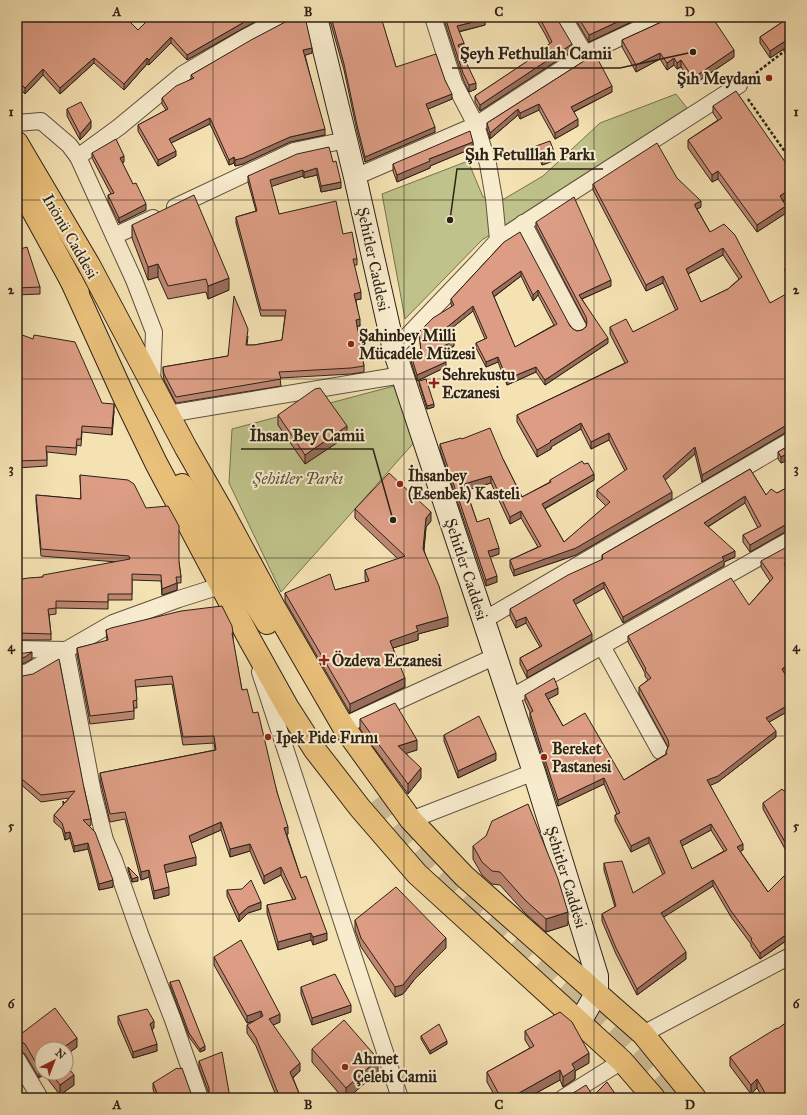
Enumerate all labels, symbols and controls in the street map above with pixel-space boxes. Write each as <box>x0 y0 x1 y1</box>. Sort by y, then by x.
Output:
text: A <box>112 4 122 20</box>
text: B <box>304 4 313 20</box>
text: C <box>495 4 504 20</box>
text: D <box>685 4 695 20</box>
callout: Şeyh Fethullah Camii <box>452 39 620 68</box>
text: Şeyh Fethullah Camii <box>460 43 612 64</box>
place label: Şıh Meydanı <box>677 69 762 89</box>
marker: Şıh Meydanı <box>764 73 774 83</box>
text: 1 <box>8 104 14 120</box>
text: 1 <box>793 104 799 120</box>
callout: Şıh Fetulllah Parkı <box>457 140 603 169</box>
text: Şıh Fetulllah Parkı <box>465 144 595 165</box>
street label: Inönü Caddesi <box>39 190 103 283</box>
street label: Şehitler Caddesi <box>353 205 394 313</box>
text: 2 <box>8 282 15 298</box>
text: 2 <box>793 282 800 298</box>
place label: Şahinbey Milli Mücadele Müzesi <box>359 326 476 363</box>
marker: Şahinbey Milli Mücadele Müzesi <box>346 339 356 349</box>
place label: Sehrekustu Eczanesi <box>442 365 516 402</box>
marker: Sehrekustu Eczanesi <box>429 378 439 388</box>
callout: İhsan Bey Camii <box>241 420 373 449</box>
text: İhsan Bey Camii <box>249 424 365 446</box>
text: 3 <box>8 461 14 477</box>
text: 3 <box>793 461 799 477</box>
place label: İhsanbey (Esenbek) Kasteli <box>408 464 520 504</box>
park label: Şehitler Parkı <box>252 469 344 488</box>
marker: İhsanbey (Esenbek) Kasteli <box>395 479 405 489</box>
street label: Şehitler Caddesi <box>441 516 492 623</box>
text: 4 <box>7 639 15 655</box>
text: 4 <box>792 639 800 655</box>
place label: Özdeva Eczanesi <box>332 650 443 670</box>
marker: Özdeva Eczanesi <box>319 655 329 665</box>
place label: Ipek Pide Fırını <box>276 728 379 748</box>
marker: Ipek Pide Fırını <box>263 732 273 742</box>
place label: Bereket Pastanesi <box>552 739 612 776</box>
marker: Bereket Pastanesi <box>539 752 549 762</box>
text: 5 <box>8 818 15 834</box>
text: 5 <box>793 818 800 834</box>
street label: Şehitler Caddesi <box>542 824 591 931</box>
text: 6 <box>8 996 16 1012</box>
text: 6 <box>793 996 801 1012</box>
north arrow <box>34 1041 74 1081</box>
text: N <box>53 1046 69 1062</box>
place label: Ahmet Çelebi Camii <box>352 1049 438 1087</box>
marker: Ahmet Çelebi Camii <box>340 1062 350 1072</box>
text: A <box>112 1097 122 1113</box>
text: B <box>304 1097 313 1113</box>
text: C <box>495 1097 504 1113</box>
text: D <box>685 1097 695 1113</box>

